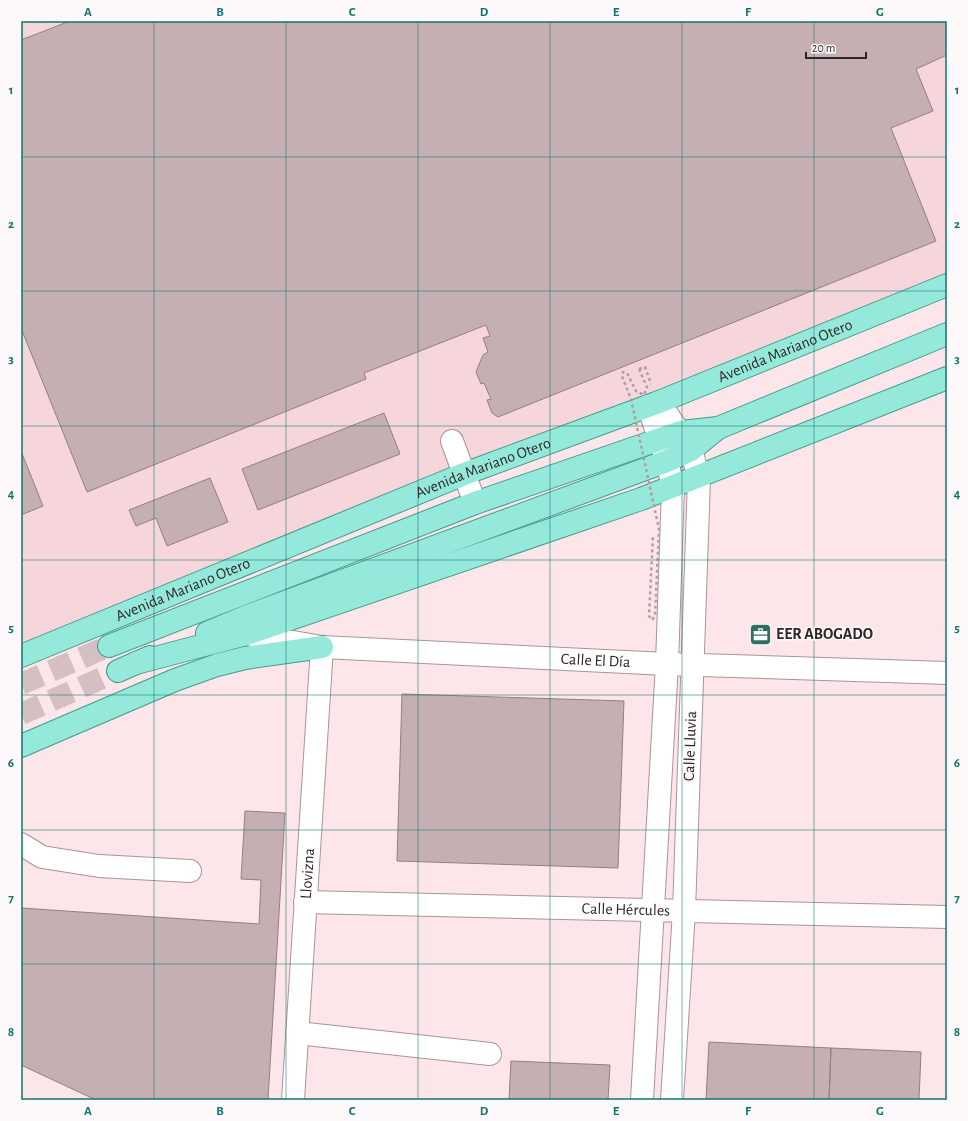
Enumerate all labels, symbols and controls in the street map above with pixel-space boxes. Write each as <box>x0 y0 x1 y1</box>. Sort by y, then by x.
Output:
text: A <box>84 6 92 19</box>
text: B <box>216 6 224 19</box>
text: C <box>349 6 356 19</box>
text: D <box>480 6 489 19</box>
text: E <box>613 6 620 19</box>
text: F <box>745 6 752 19</box>
text: G <box>876 6 884 19</box>
scale bar <box>806 34 866 60</box>
text: 20 m <box>812 42 835 54</box>
text: 1 <box>9 84 13 97</box>
text: 1 <box>955 84 959 97</box>
text: 2 <box>8 218 14 231</box>
text: 2 <box>954 218 960 231</box>
street label: Avenida Mariano Otero <box>716 316 855 385</box>
text: 3 <box>8 353 14 366</box>
text: 3 <box>954 353 960 366</box>
street label: Avenida Mariano Otero <box>413 435 553 501</box>
text: 4 <box>8 488 15 501</box>
text: 4 <box>954 488 961 501</box>
street label: Avenida Mariano Otero <box>113 555 252 624</box>
office icon: EER ABOGADO <box>748 621 774 647</box>
text: 5 <box>8 622 14 635</box>
text: 5 <box>954 622 960 635</box>
place label: EER ABOGADO <box>776 626 873 642</box>
street label: Calle El Día <box>560 651 631 670</box>
street label: Calle Lluvia <box>681 711 699 781</box>
text: 6 <box>8 757 14 770</box>
text: 6 <box>954 757 960 770</box>
street label: Llovizna <box>298 847 317 900</box>
text: 7 <box>8 892 14 905</box>
text: 7 <box>954 892 960 905</box>
street label: Calle Hércules <box>582 900 670 919</box>
text: 8 <box>8 1026 14 1039</box>
text: 8 <box>954 1026 960 1039</box>
text: A <box>84 1105 92 1118</box>
text: B <box>216 1105 224 1118</box>
text: C <box>349 1105 356 1118</box>
text: D <box>480 1105 489 1118</box>
text: E <box>613 1105 620 1118</box>
text: F <box>745 1105 752 1118</box>
text: G <box>876 1105 884 1118</box>

